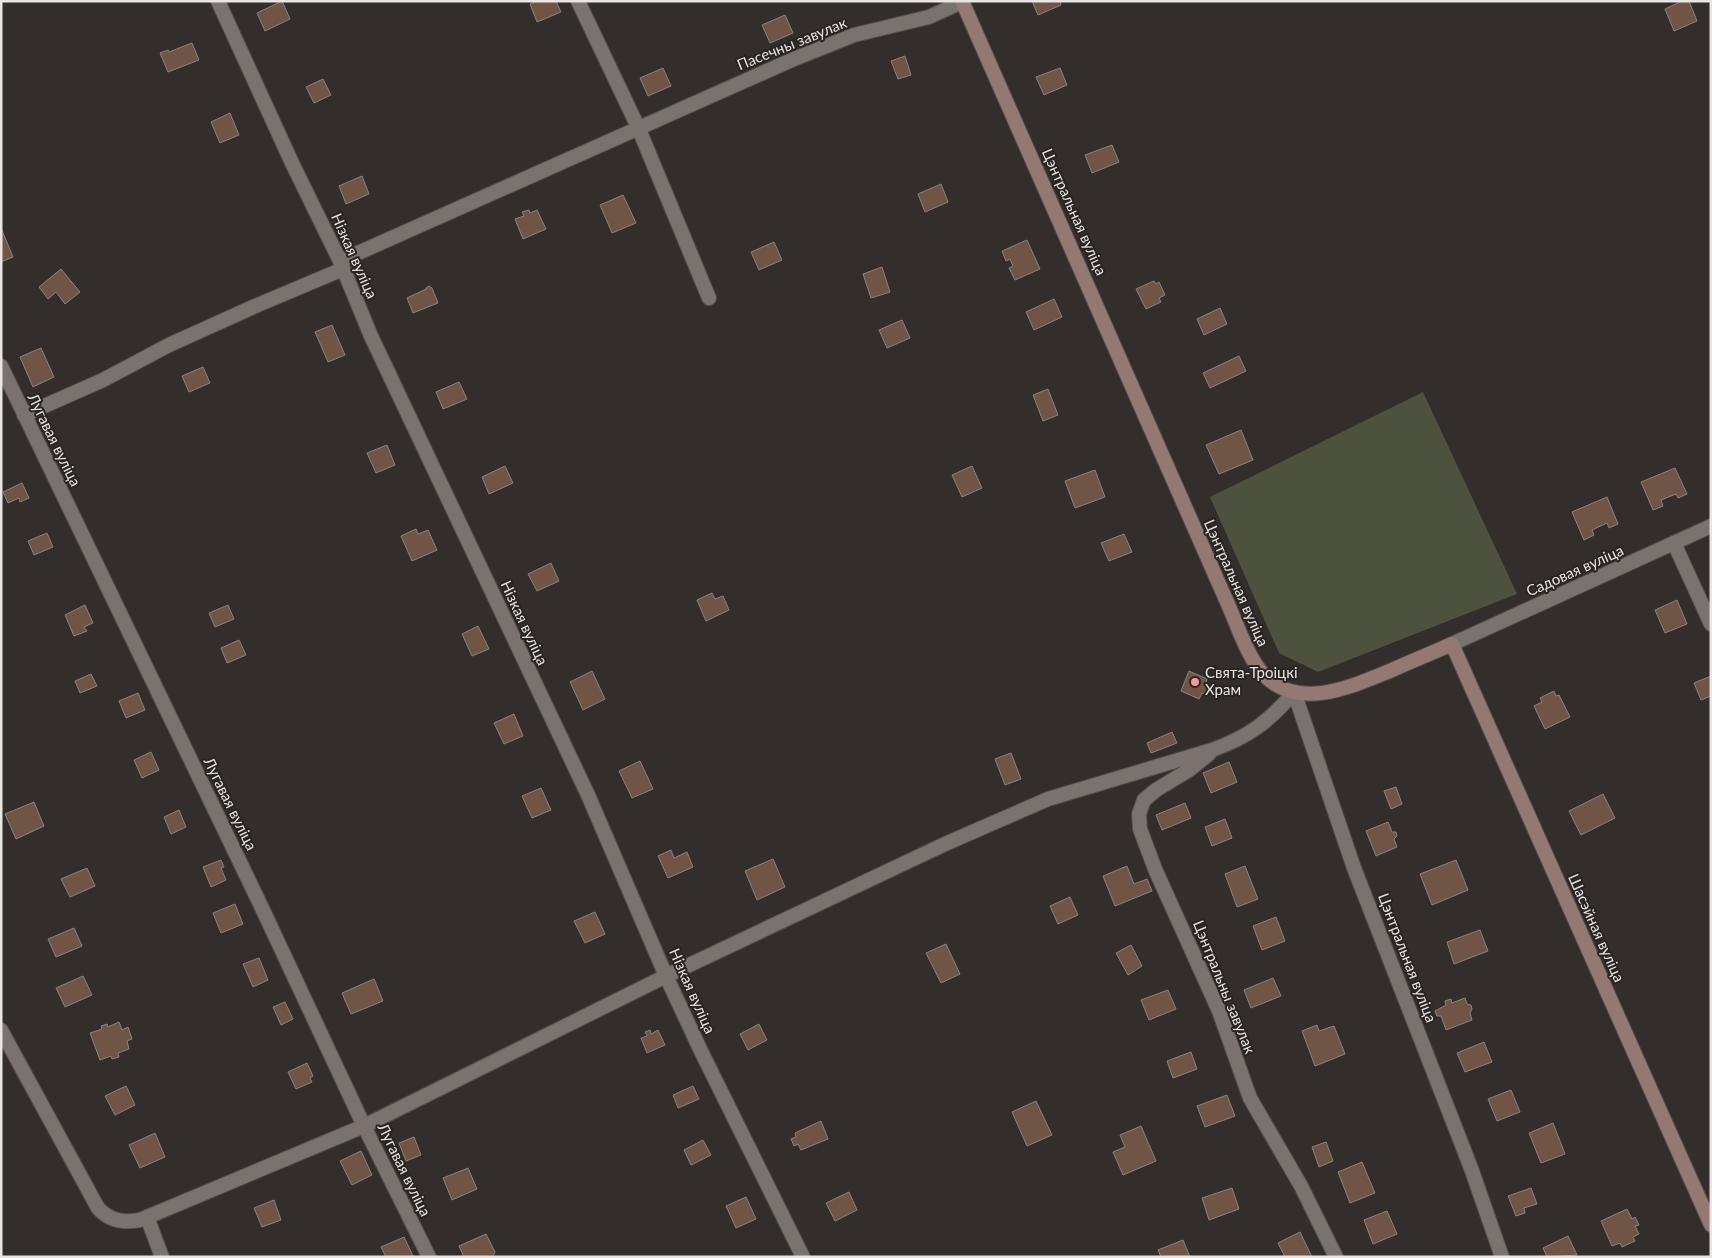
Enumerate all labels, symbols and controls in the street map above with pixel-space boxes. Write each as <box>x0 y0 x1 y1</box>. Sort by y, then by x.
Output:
street label: Пасечны завулак <box>734 13 849 73</box>
street label: Цэнтральная вуліца <box>1039 145 1111 278</box>
street label: Нізкая вуліца <box>328 210 382 301</box>
street label: Лугавая вуліца <box>24 389 85 489</box>
street label: Цэнтральная вуліца <box>1201 516 1273 649</box>
street label: Садовая вуліца <box>1523 541 1626 600</box>
street label: Нізкая вуліца <box>497 577 552 668</box>
place label: Свята-Троіцкі Храм <box>1205 663 1298 698</box>
marker: Свята-Троіцкі Храм <box>1189 676 1201 688</box>
street label: Лугавая вуліца <box>200 753 261 853</box>
street label: Шасэйная вуліца <box>1565 871 1629 985</box>
street label: Цэнтральная вуліца <box>1375 890 1441 1025</box>
street label: Цэнтральны завулак <box>1190 917 1260 1056</box>
street label: Нізкая вуліца <box>666 945 720 1036</box>
street label: Лугавая вуліца <box>374 1119 435 1219</box>

